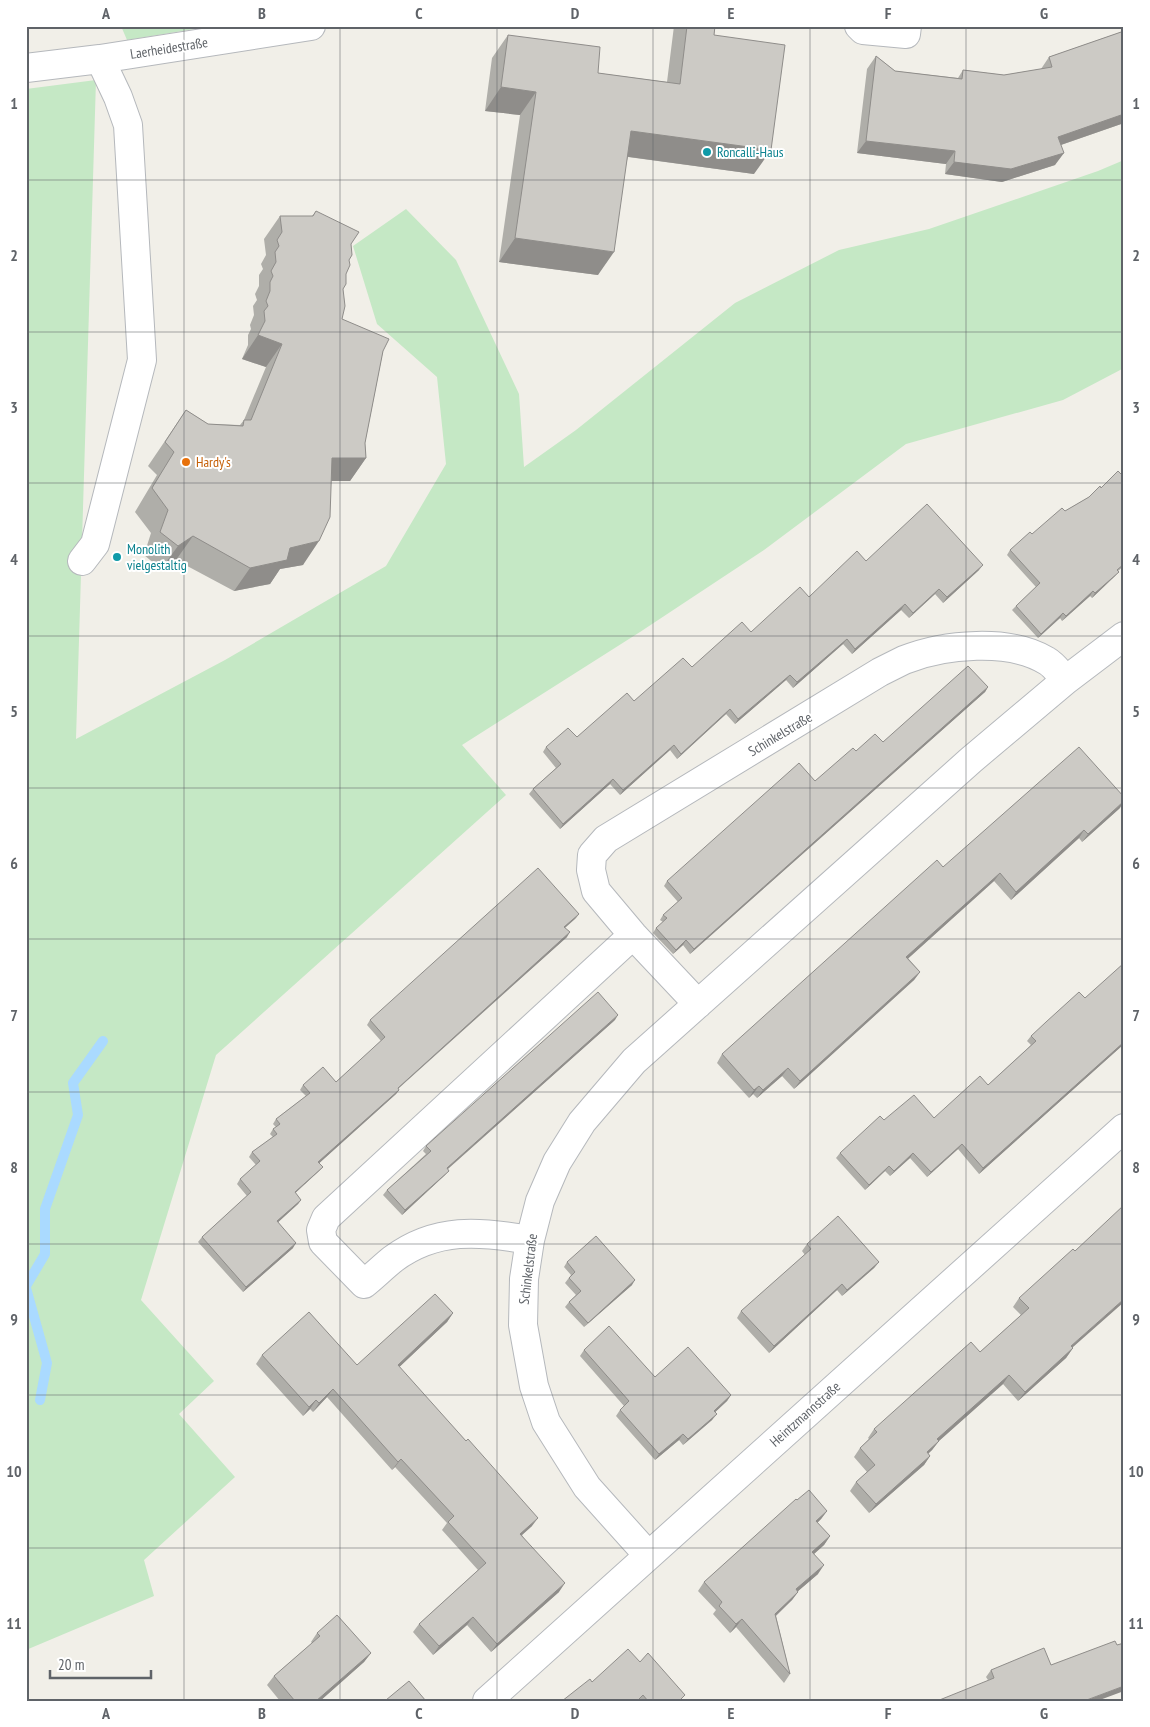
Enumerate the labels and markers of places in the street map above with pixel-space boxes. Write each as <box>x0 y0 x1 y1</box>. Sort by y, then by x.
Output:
place label: Roncalli-Haus <box>717 143 784 161</box>
marker: Roncalli-Haus <box>701 146 713 158</box>
place label: Hardy's <box>196 453 231 471</box>
marker: Hardy's <box>180 456 192 468</box>
place label: Monolith vielgestaltig <box>127 540 187 574</box>
marker: Monolith vielgestaltig <box>111 551 123 563</box>

